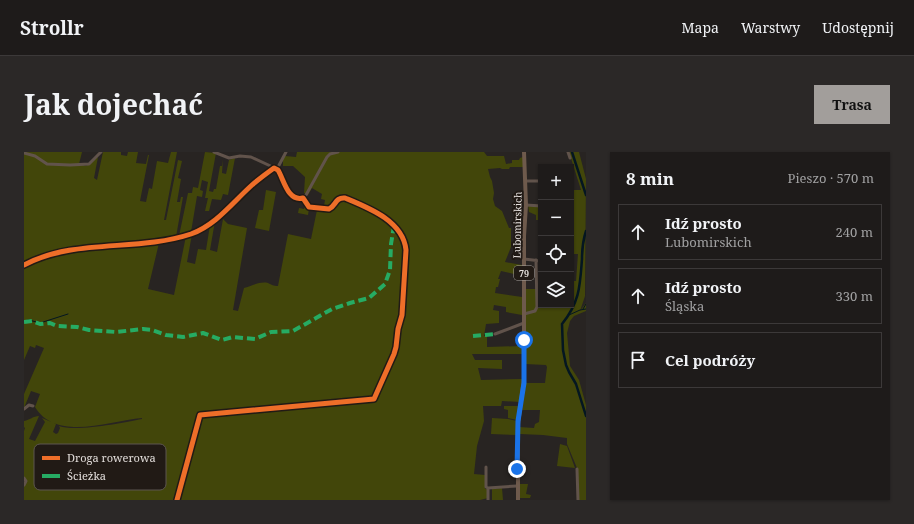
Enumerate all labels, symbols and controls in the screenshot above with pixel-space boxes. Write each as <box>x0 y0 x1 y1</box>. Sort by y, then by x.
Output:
text: Strollr <box>20 15 84 41</box>
text: Mapa <box>681 18 719 37</box>
text: Warstwy <box>741 18 800 37</box>
text: Udostępnij <box>822 18 894 37</box>
text: Jak dojechać <box>24 85 203 123</box>
button: Trasa <box>814 85 890 124</box>
map controls <box>538 164 574 308</box>
button: + <box>538 164 574 200</box>
text: 8 min <box>626 167 674 190</box>
text: Pieszo · 570 m <box>788 169 874 187</box>
street label: Lubomirskich <box>509 191 525 258</box>
button: − <box>538 200 574 236</box>
text: Idź prosto <box>665 213 742 233</box>
icon: ahead <box>627 221 649 243</box>
text: 240 m <box>836 223 873 241</box>
text: Lubomirskich <box>665 233 752 251</box>
button: locate <box>538 236 574 272</box>
road number: 79 <box>514 266 534 280</box>
button: layers <box>538 272 574 308</box>
text: Idź prosto <box>665 277 742 297</box>
icon: ahead <box>627 285 649 307</box>
text: 330 m <box>836 287 873 305</box>
text: Śląska <box>665 297 704 315</box>
route start <box>515 331 533 349</box>
icon: arrive <box>627 349 649 371</box>
text: Cel podróży <box>665 350 755 370</box>
legend <box>34 444 166 490</box>
text: Droga rowerowa <box>67 450 156 465</box>
route end <box>508 460 526 478</box>
text: Ścieżka <box>67 468 106 483</box>

